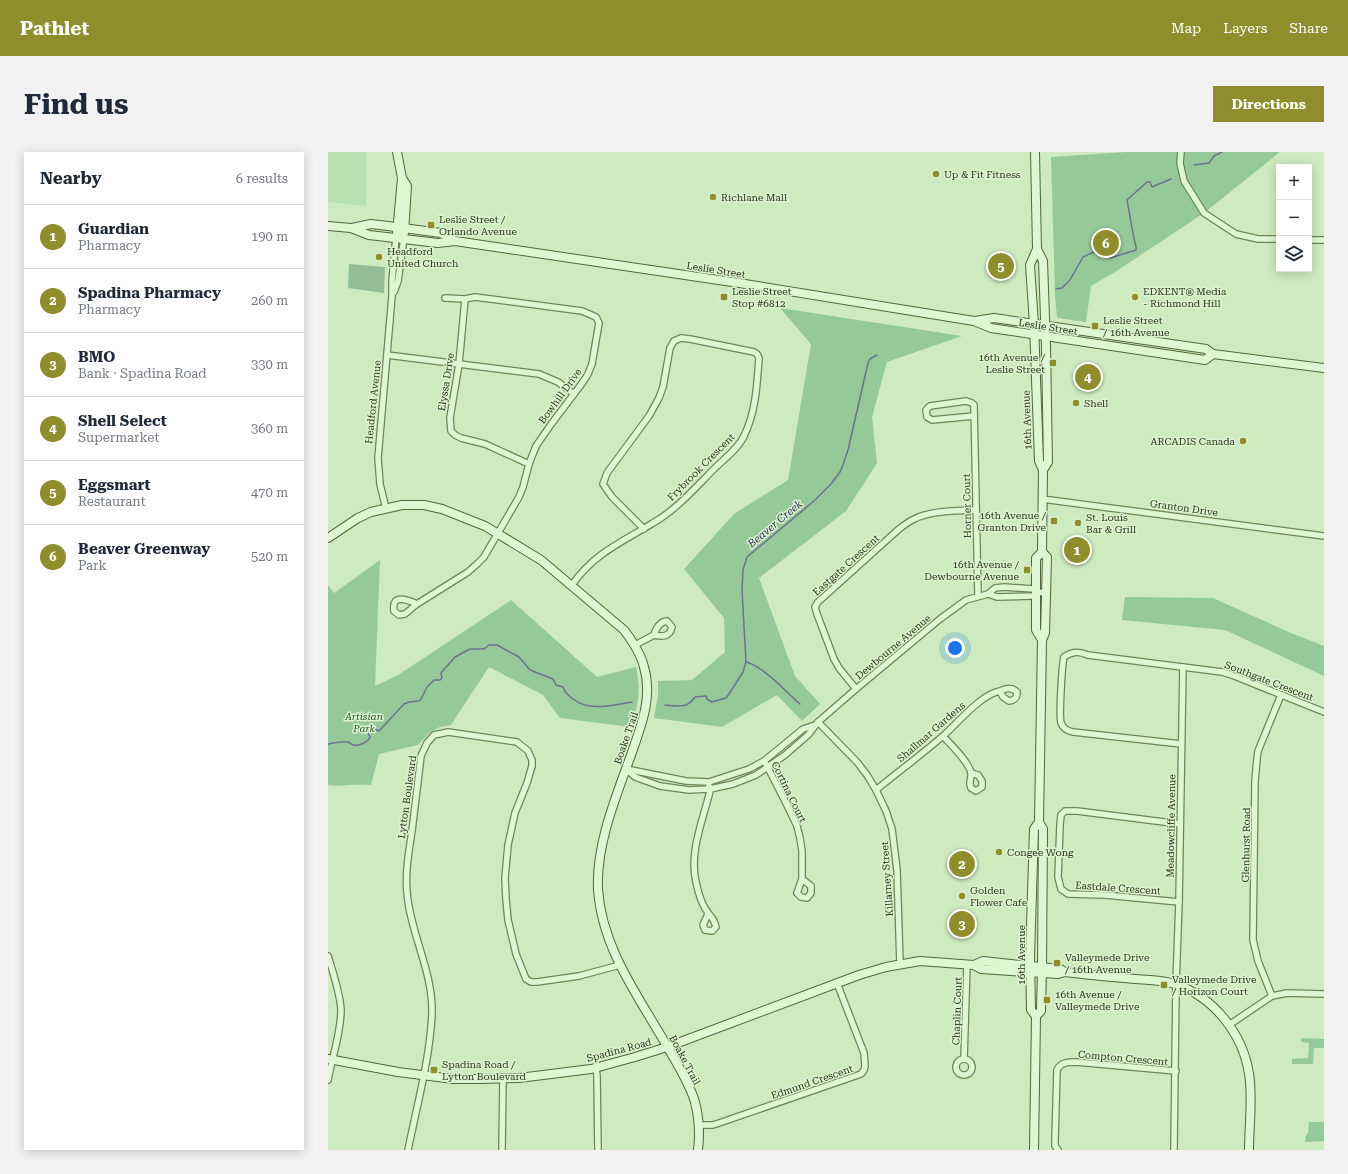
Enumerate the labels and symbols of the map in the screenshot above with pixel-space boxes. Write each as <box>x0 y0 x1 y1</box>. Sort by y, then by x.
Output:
marker: Up & Fit Fitness <box>931 169 941 179</box>
place label: Up & Fit Fitness <box>944 169 1021 180</box>
marker: Richlane Mall <box>708 192 718 202</box>
place label: Richlane Mall <box>721 192 787 203</box>
place label: Leslie Street / Orlando Avenue <box>439 214 517 237</box>
marker: Leslie Street / Orlando Avenue <box>426 220 436 230</box>
pin: 6 <box>1093 228 1119 258</box>
place label: Headford United Church <box>387 246 459 269</box>
pin: 5 <box>988 251 1014 281</box>
marker: Headford United Church <box>374 252 384 262</box>
street label: Leslie Street <box>686 260 746 280</box>
place label: Leslie Street Stop #6812 <box>732 286 792 309</box>
place label: EDKENT® Media - Richmond Hill <box>1143 286 1227 309</box>
marker: Leslie Street Stop #6812 <box>719 292 729 302</box>
marker: EDKENT® Media - Richmond Hill <box>1130 292 1140 302</box>
place label: Leslie Street / 16th Avenue <box>1102 315 1170 338</box>
street label: Leslie Street <box>1018 317 1078 337</box>
marker: Leslie Street / 16th Avenue <box>1090 321 1100 331</box>
street label: Elyssa Drive <box>436 352 456 412</box>
place label: 16th Avenue / Leslie Street <box>979 352 1046 375</box>
marker: 16th Avenue / Leslie Street <box>1048 358 1058 368</box>
street label: Headford Avenue <box>363 359 383 444</box>
pin: 4 <box>1075 362 1101 392</box>
street label: Bowhill Drive <box>536 366 584 426</box>
street label: 16th Avenue <box>1020 389 1034 450</box>
marker: Shell <box>1071 398 1081 408</box>
place label: Shell <box>1084 398 1108 409</box>
street label: Frybrook Crescent <box>665 431 737 503</box>
place label: ARCADIS Canada <box>1151 436 1236 447</box>
marker: ARCADIS Canada <box>1238 436 1248 446</box>
street label: Horner Court <box>961 473 973 538</box>
water label: Beaver Creek <box>744 497 805 551</box>
street label: Granton Drive <box>1149 498 1219 518</box>
place label: 16th Avenue / Granton Drive <box>977 510 1047 533</box>
place label: St. Louis Bar & Grill <box>1086 512 1136 535</box>
marker: 16th Avenue / Granton Drive <box>1049 516 1059 526</box>
marker: St. Louis Bar & Grill <box>1073 518 1083 528</box>
street label: Eastgate Crescent <box>811 532 882 598</box>
pin: 1 <box>1064 535 1090 565</box>
place label: 16th Avenue / Dewbourne Avenue <box>924 559 1020 582</box>
marker: 16th Avenue / Dewbourne Avenue <box>1022 565 1032 575</box>
street label: Dewbourne Avenue <box>853 612 933 682</box>
your location <box>945 638 965 658</box>
street label: Southgate Crescent <box>1223 659 1315 703</box>
street label: Shallmar Gardens <box>895 700 967 764</box>
street label: Boake Trail <box>612 710 640 766</box>
park label: Artisian Park <box>344 711 383 734</box>
street label: Lytton Boulevard <box>396 754 418 839</box>
street label: Cortina Court <box>769 760 809 825</box>
street label: Meadowcliffe Avenue <box>1165 774 1177 878</box>
street label: Glenhurst Road <box>1240 807 1252 883</box>
street label: Killarney Street <box>879 841 895 917</box>
marker: Congee Wong <box>994 847 1004 857</box>
place label: Congee Wong <box>1007 847 1074 858</box>
pin: 2 <box>949 849 975 879</box>
street label: Eastdale Crescent <box>1075 880 1161 897</box>
place label: Golden Flower Cafe <box>970 885 1028 908</box>
marker: Golden Flower Cafe <box>957 891 967 901</box>
pin: 3 <box>949 909 975 939</box>
street label: 16th Avenue <box>1016 925 1027 985</box>
place label: Valleymede Drive / 16th Avenue <box>1064 952 1150 975</box>
marker: Valleymede Drive / 16th Avenue <box>1052 958 1062 968</box>
place label: Valleymede Drive / Horizon Court <box>1171 974 1257 997</box>
street label: Chaplin Court <box>950 976 964 1045</box>
marker: Valleymede Drive / Horizon Court <box>1159 980 1169 990</box>
place label: 16th Avenue / Valleymede Drive <box>1055 989 1140 1012</box>
marker: 16th Avenue / Valleymede Drive <box>1042 995 1052 1005</box>
street label: Boake Trail <box>667 1033 703 1087</box>
street label: Spadina Road <box>585 1036 653 1064</box>
street label: Compton Crescent <box>1077 1049 1169 1067</box>
place label: Spadina Road / Lytton Boulevard <box>442 1059 526 1082</box>
street label: Edmund Crescent <box>769 1063 855 1101</box>
marker: Spadina Road / Lytton Boulevard <box>429 1065 439 1075</box>

